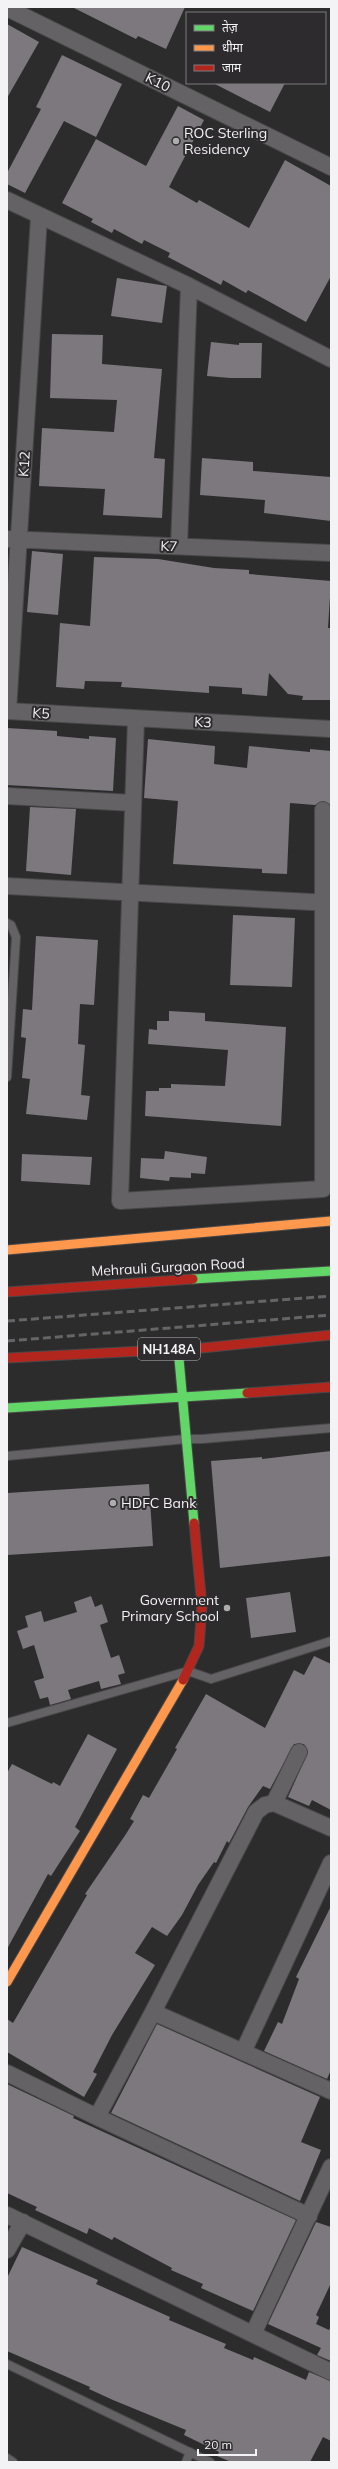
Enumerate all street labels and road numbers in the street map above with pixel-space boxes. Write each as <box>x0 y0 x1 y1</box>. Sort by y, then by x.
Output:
street label: K10 <box>143 68 173 96</box>
street label: K12 <box>14 451 34 477</box>
street label: K7 <box>160 537 178 555</box>
street label: K5 <box>32 703 50 723</box>
street label: K3 <box>194 713 212 731</box>
street label: Mehrauli Gurgaon Road <box>91 1254 245 1280</box>
road number: NH148A <box>138 1338 200 1360</box>

